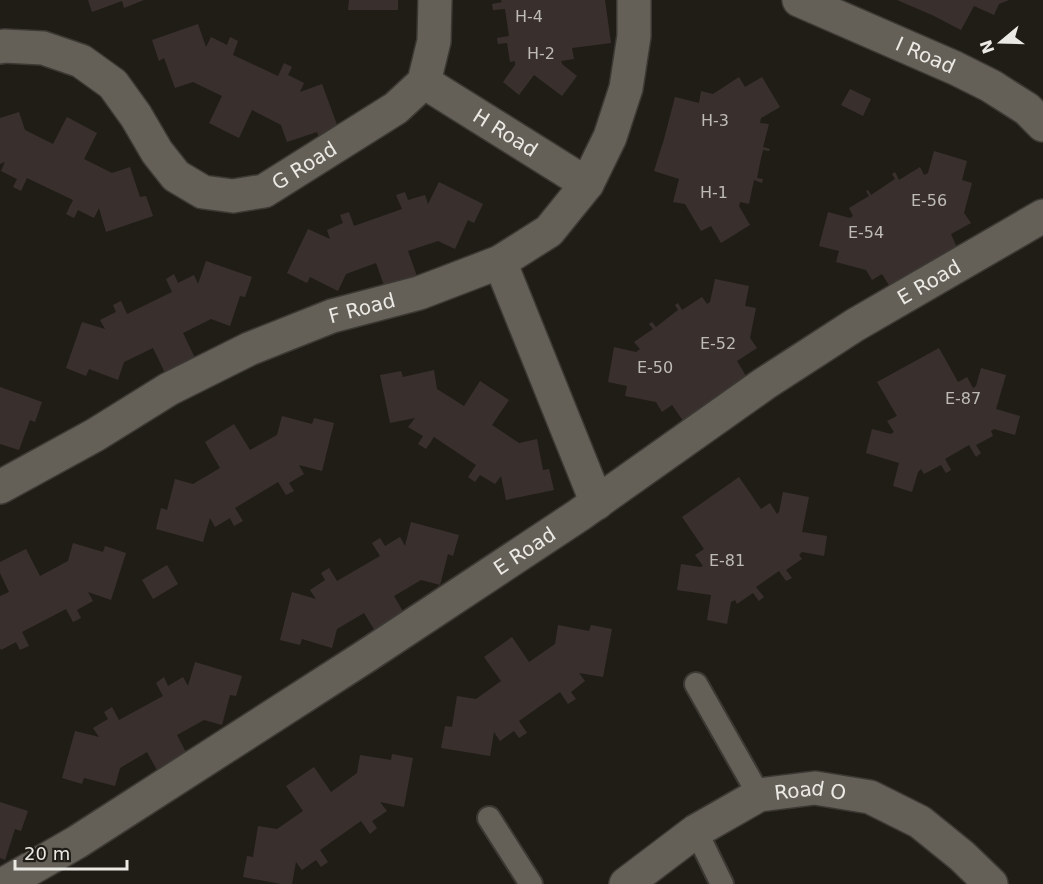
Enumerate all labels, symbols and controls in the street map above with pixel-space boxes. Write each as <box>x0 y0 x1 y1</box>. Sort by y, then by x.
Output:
house number: H-4 <box>515 7 543 26</box>
north arrow <box>971 12 1031 72</box>
street label: I Road <box>892 32 959 79</box>
text: N <box>976 37 998 56</box>
house number: H-2 <box>527 44 555 63</box>
street label: H Road <box>469 104 542 162</box>
house number: H-3 <box>701 111 729 130</box>
street label: G Road <box>267 136 341 195</box>
house number: H-1 <box>700 183 728 202</box>
house number: E-56 <box>911 191 947 210</box>
house number: E-54 <box>848 223 884 242</box>
street label: E Road <box>893 254 965 310</box>
street label: F Road <box>326 288 398 328</box>
house number: E-52 <box>700 334 736 353</box>
house number: E-50 <box>637 358 673 377</box>
house number: E-87 <box>945 389 981 408</box>
street label: E Road <box>489 522 560 580</box>
house number: E-81 <box>709 551 745 570</box>
street label: Road O <box>773 776 848 805</box>
scale bar <box>15 833 128 871</box>
text: 20 m <box>24 843 70 864</box>

